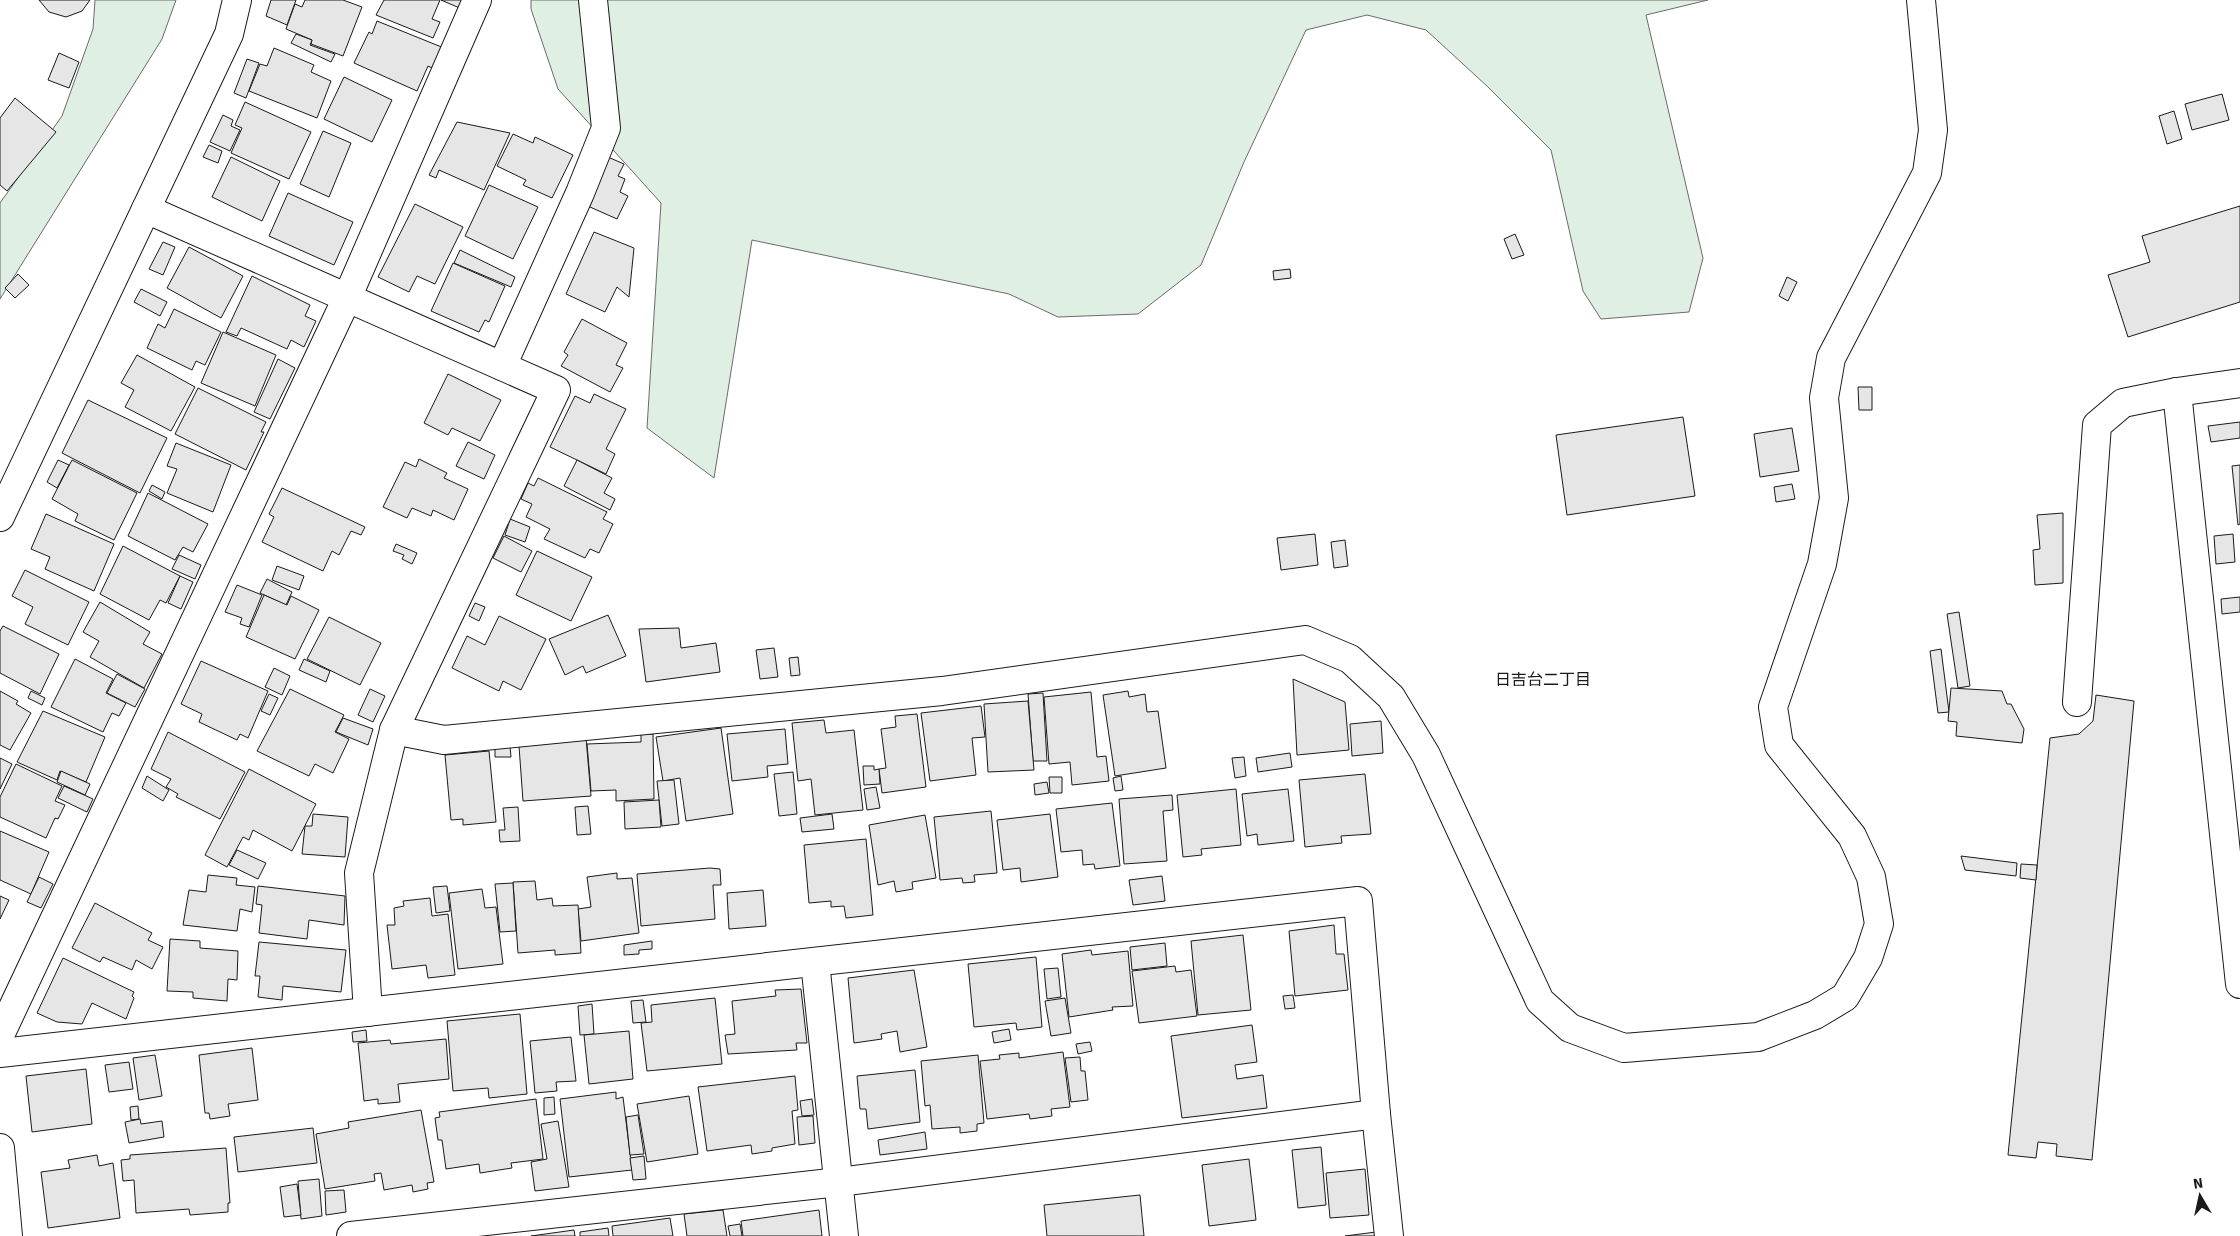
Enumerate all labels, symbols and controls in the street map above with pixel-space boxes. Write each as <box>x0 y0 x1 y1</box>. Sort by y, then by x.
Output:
district label: 日吉台二丁目 <box>1495 670 1591 690</box>
north arrow <box>2175 1171 2225 1221</box>
text: N <box>2192 1174 2204 1193</box>

